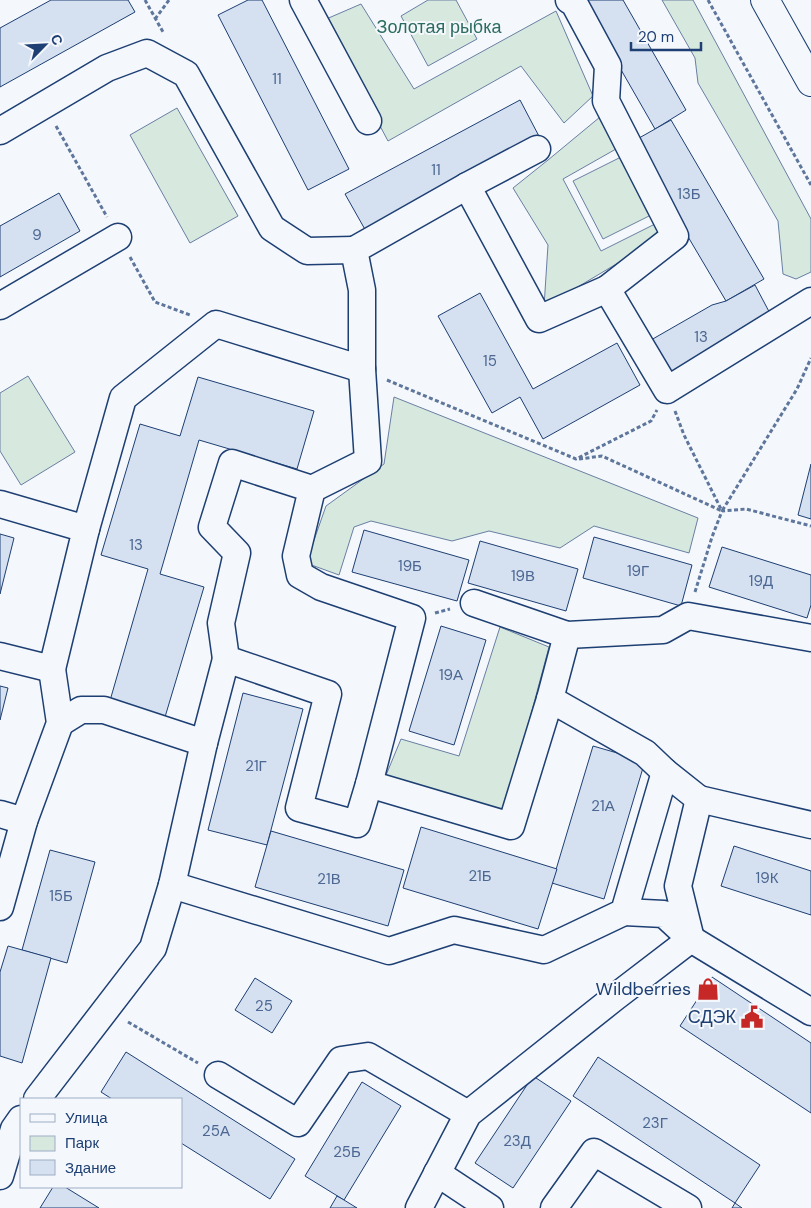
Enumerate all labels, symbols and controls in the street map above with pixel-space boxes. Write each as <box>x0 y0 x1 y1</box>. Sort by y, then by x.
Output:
park label: Золотая рыбка <box>377 15 502 39</box>
north arrow <box>20 20 70 70</box>
scale bar <box>631 20 701 52</box>
text: 20 m <box>638 27 674 47</box>
text: С <box>47 31 67 48</box>
house number: 11 <box>272 69 282 89</box>
house number: 11 <box>431 160 441 180</box>
house number: 13Б <box>677 184 701 204</box>
house number: 9 <box>32 225 42 245</box>
house number: 13 <box>694 327 708 347</box>
house number: 15 <box>483 351 497 371</box>
house number: 13 <box>129 535 143 555</box>
house number: 19Б <box>398 556 422 576</box>
house number: 19Г <box>627 561 649 581</box>
house number: 19В <box>511 566 535 586</box>
house number: 19Д <box>749 571 773 591</box>
house number: 19А <box>439 665 463 685</box>
house number: 21Г <box>245 756 267 776</box>
house number: 21А <box>591 796 615 816</box>
house number: 21Б <box>468 866 492 886</box>
house number: 19К <box>756 868 779 888</box>
house number: 21В <box>317 869 341 889</box>
house number: 15Б <box>49 886 73 906</box>
shop icon: Wildberries <box>695 976 721 1002</box>
place label: Wildberries <box>596 977 691 1001</box>
house number: 25 <box>255 996 273 1016</box>
public building icon: СДЭК <box>739 1004 765 1030</box>
place label: СДЭК <box>688 1005 737 1029</box>
legend <box>20 1098 182 1188</box>
text: Улица <box>65 1108 108 1128</box>
house number: 23Г <box>642 1113 668 1133</box>
house number: 25А <box>202 1121 230 1141</box>
house number: 23Д <box>503 1131 531 1151</box>
text: Парк <box>65 1133 99 1153</box>
house number: 25Б <box>333 1142 361 1162</box>
text: Здание <box>65 1158 116 1178</box>

